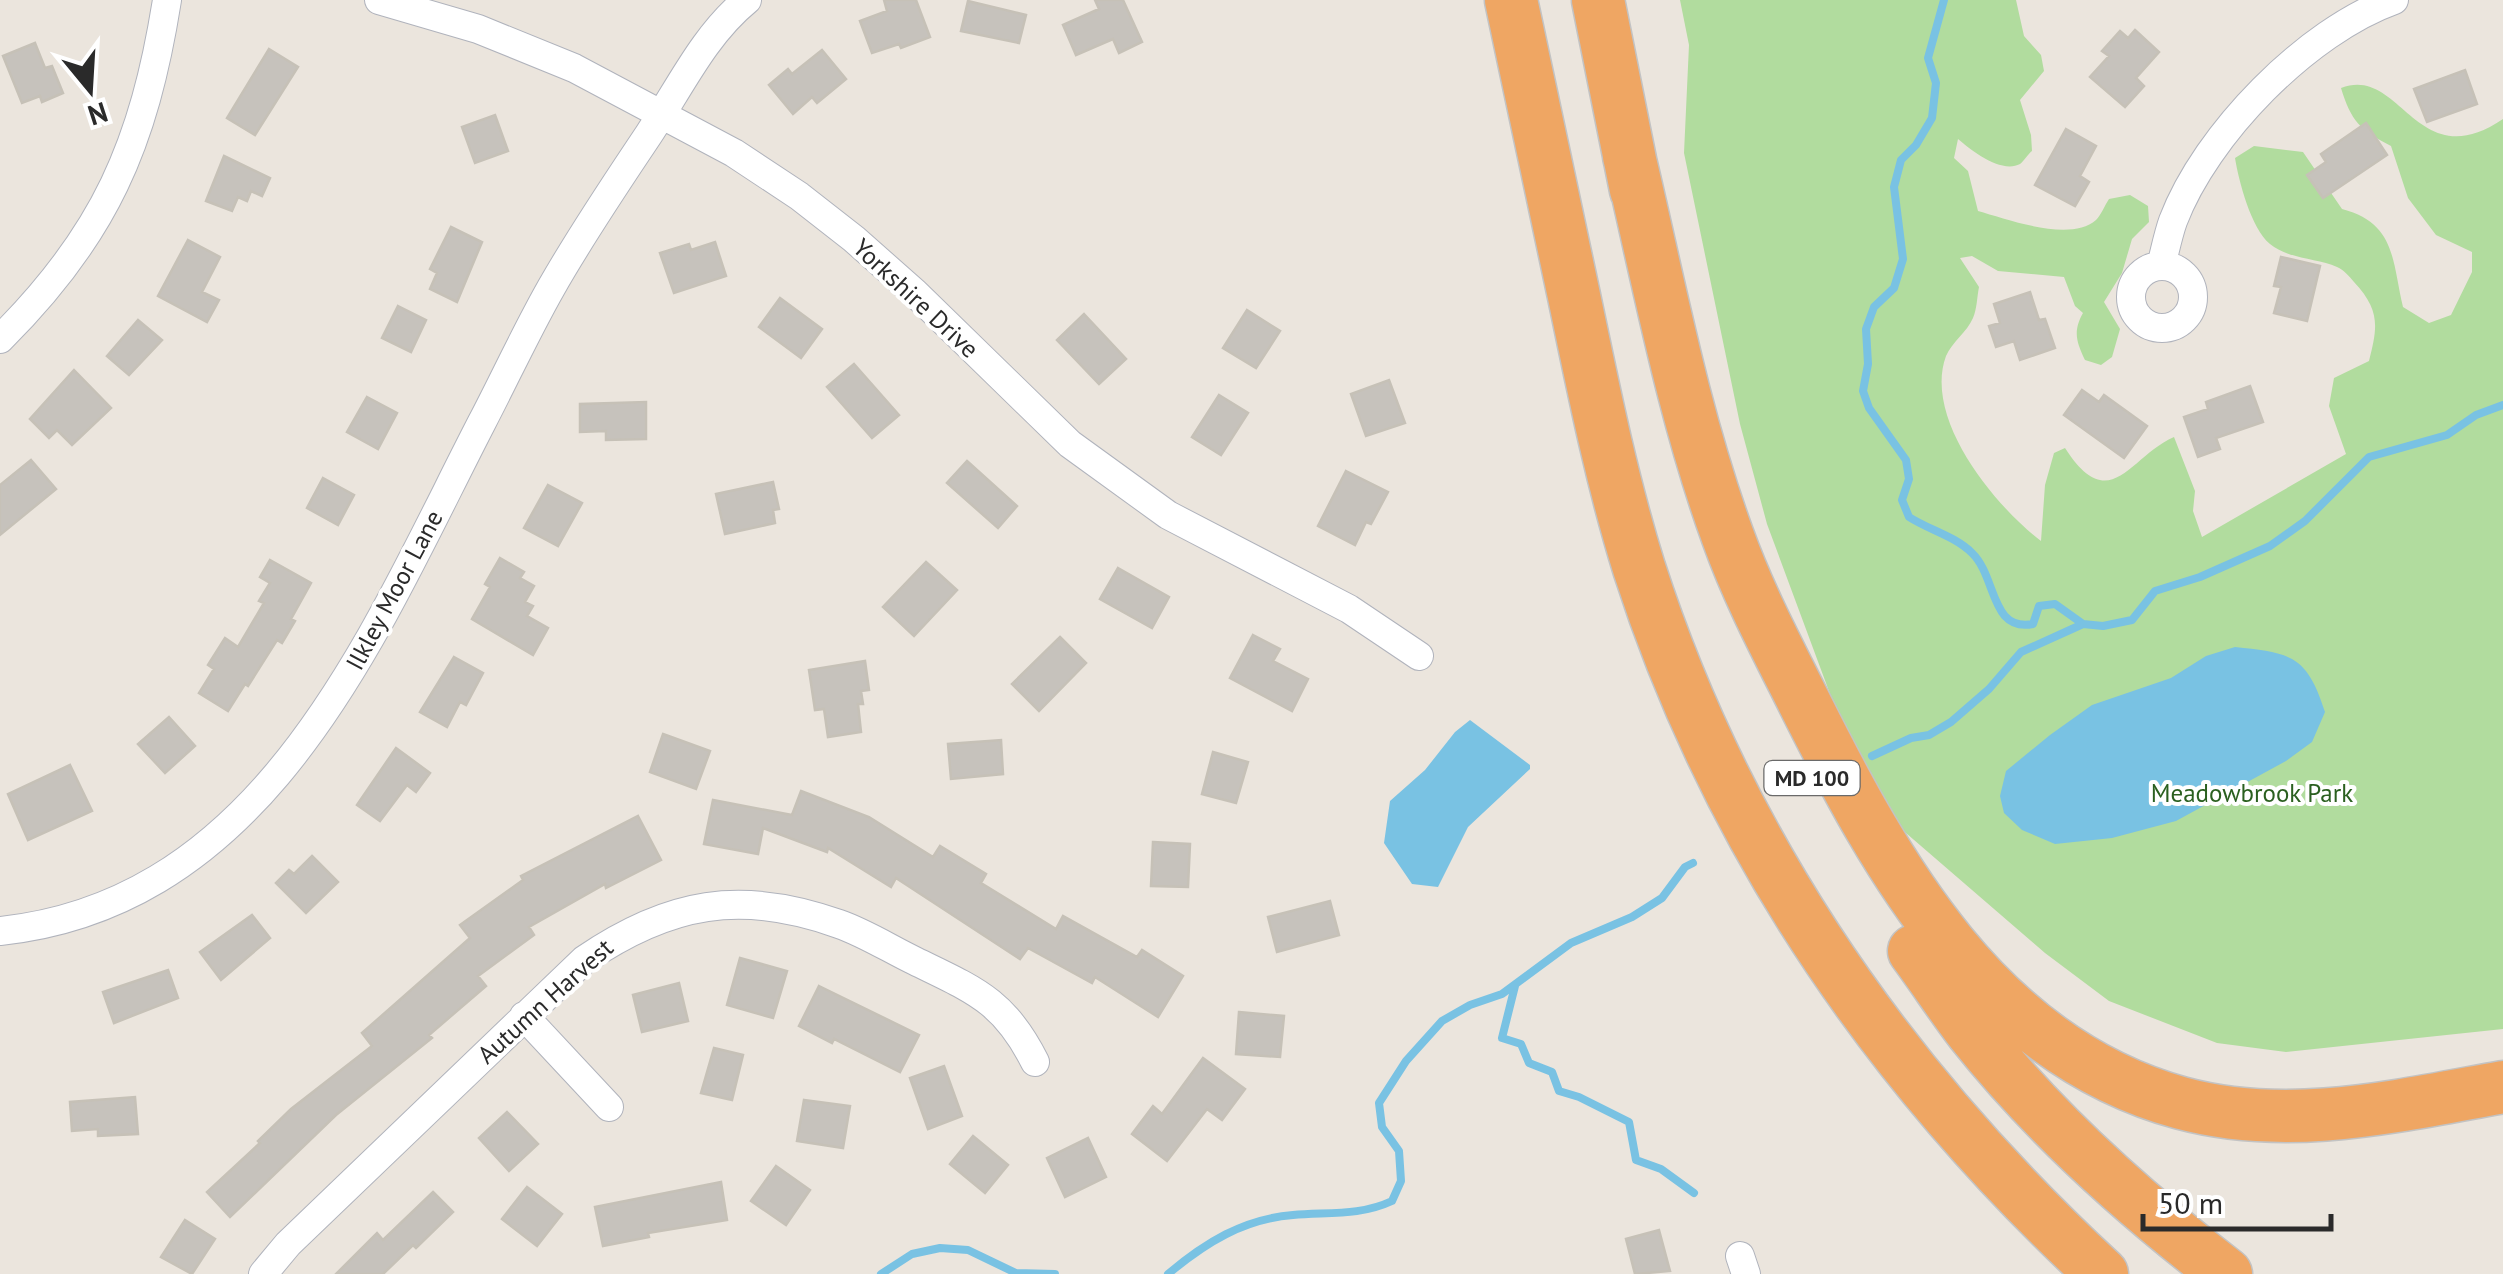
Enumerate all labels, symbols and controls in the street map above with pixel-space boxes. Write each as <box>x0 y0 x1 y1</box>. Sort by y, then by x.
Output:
north arrow <box>40 40 140 140</box>
text: N <box>83 94 112 135</box>
street label: Yorkshire Drive <box>846 232 986 364</box>
street label: Ilkley Moor Lane <box>338 505 450 675</box>
road number: MD 100 <box>1764 761 1860 795</box>
park label: Meadowbrook Park <box>2151 777 2353 809</box>
street label: Autumn Harvest <box>470 931 620 1070</box>
scale bar <box>2143 1169 2330 1231</box>
text: 50 m <box>2158 1183 2223 1222</box>

